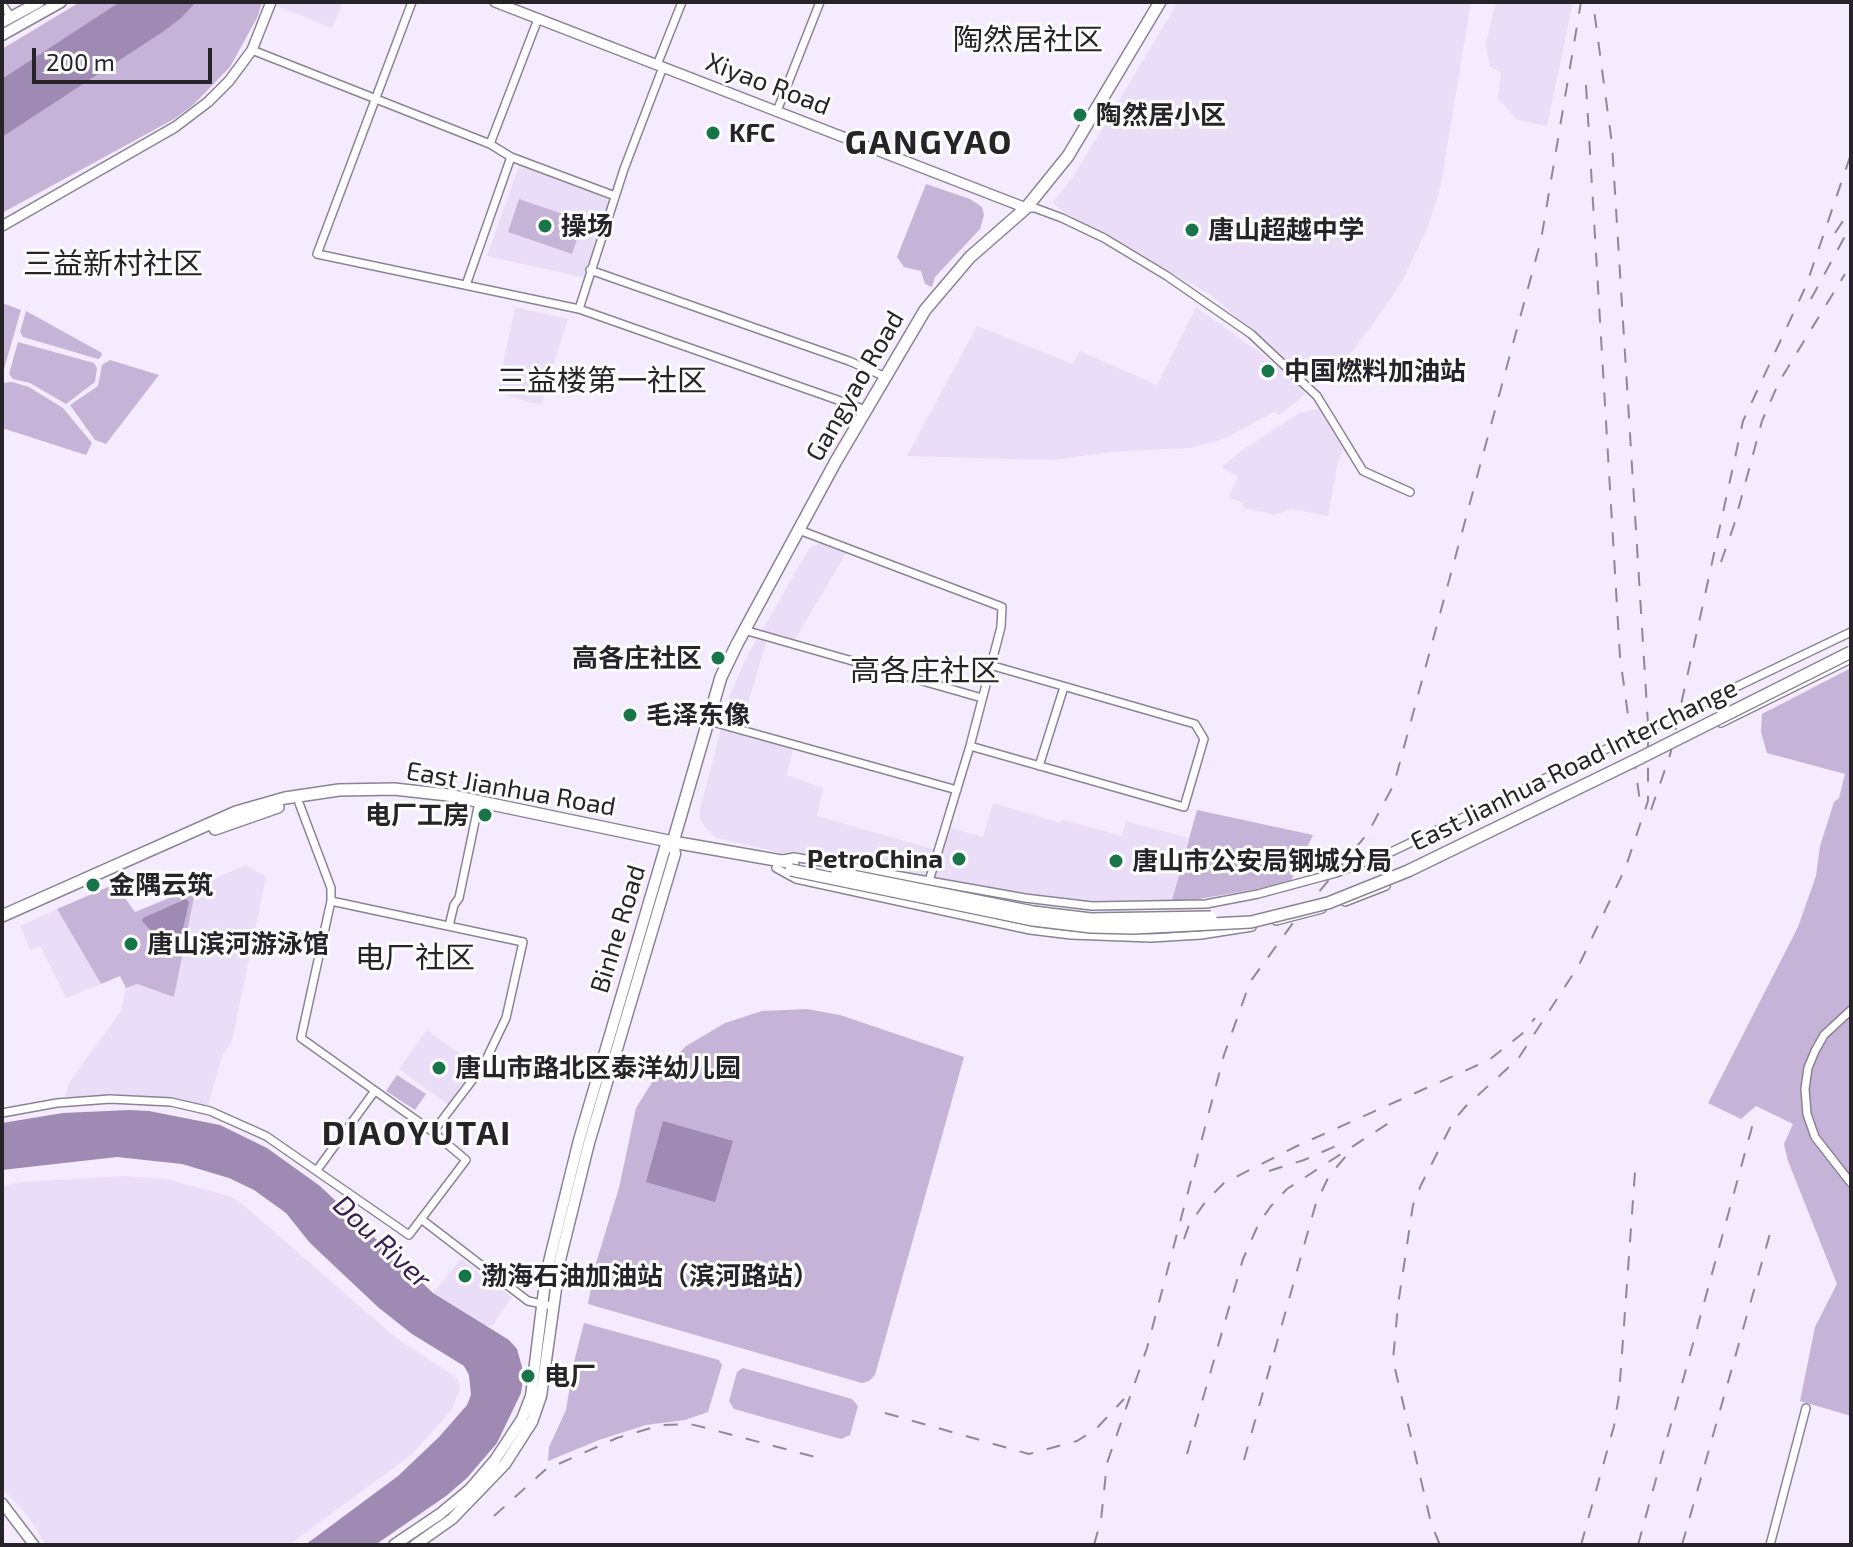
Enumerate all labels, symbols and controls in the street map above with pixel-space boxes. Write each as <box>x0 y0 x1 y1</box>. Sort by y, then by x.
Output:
district label: 陶然居社区 <box>953 22 1103 58</box>
scale bar <box>36 32 216 82</box>
street label: Xiyao Road <box>701 46 835 122</box>
text: 200 m <box>46 47 115 76</box>
place label: 陶然居小区 <box>1096 99 1226 131</box>
marker: 陶然居小区 <box>1071 106 1089 124</box>
place label: KFC <box>729 117 775 149</box>
district label: GANGYAO <box>845 123 1013 163</box>
marker: KFC <box>704 124 722 142</box>
place label: 操场 <box>561 210 613 242</box>
place label: 唐山超越中学 <box>1208 214 1364 246</box>
marker: 操场 <box>536 217 554 235</box>
marker: 唐山超越中学 <box>1183 221 1201 239</box>
district label: 三益新村社区 <box>23 246 203 282</box>
street label: Gangyao Road <box>799 305 911 467</box>
place label: 中国燃料加油站 <box>1284 355 1466 387</box>
marker: 中国燃料加油站 <box>1259 362 1277 380</box>
district label: 三益楼第一社区 <box>497 363 707 399</box>
place label: 高各庄社区 <box>572 642 702 674</box>
marker: 高各庄社区 <box>709 649 727 667</box>
district label: 高各庄社区 <box>850 653 1000 689</box>
street label: East Jianhua Road Interchange <box>1406 672 1742 858</box>
place label: 毛泽东像 <box>646 699 750 731</box>
marker: 毛泽东像 <box>621 706 639 724</box>
street label: East Jianhua Road <box>404 755 618 823</box>
place label: 电厂工房 <box>365 799 469 831</box>
marker: 电厂工房 <box>476 806 494 824</box>
place label: PetroChina <box>807 843 943 875</box>
place label: 唐山市公安局钢城分局 <box>1132 845 1392 877</box>
marker: PetroChina <box>950 850 968 868</box>
marker: 唐山市公安局钢城分局 <box>1107 852 1125 870</box>
street label: Binhe Road <box>584 861 652 997</box>
place label: 金隅云筑 <box>109 869 213 901</box>
marker: 金隅云筑 <box>84 876 102 894</box>
place label: 唐山滨河游泳馆 <box>147 928 329 960</box>
marker: 唐山滨河游泳馆 <box>122 935 140 953</box>
district label: 电厂社区 <box>355 940 475 976</box>
place label: 唐山市路北区泰洋幼儿园 <box>455 1052 741 1084</box>
marker: 唐山市路北区泰洋幼儿园 <box>430 1059 448 1077</box>
district label: DIAOYUTAI <box>322 1114 512 1154</box>
water label: Dou River <box>326 1188 438 1296</box>
place label: 渤海石油加油站（滨河路站） <box>481 1260 819 1292</box>
marker: 渤海石油加油站（滨河路站） <box>456 1267 474 1285</box>
place label: 电厂 <box>544 1360 596 1392</box>
marker: 电厂 <box>519 1367 537 1385</box>

